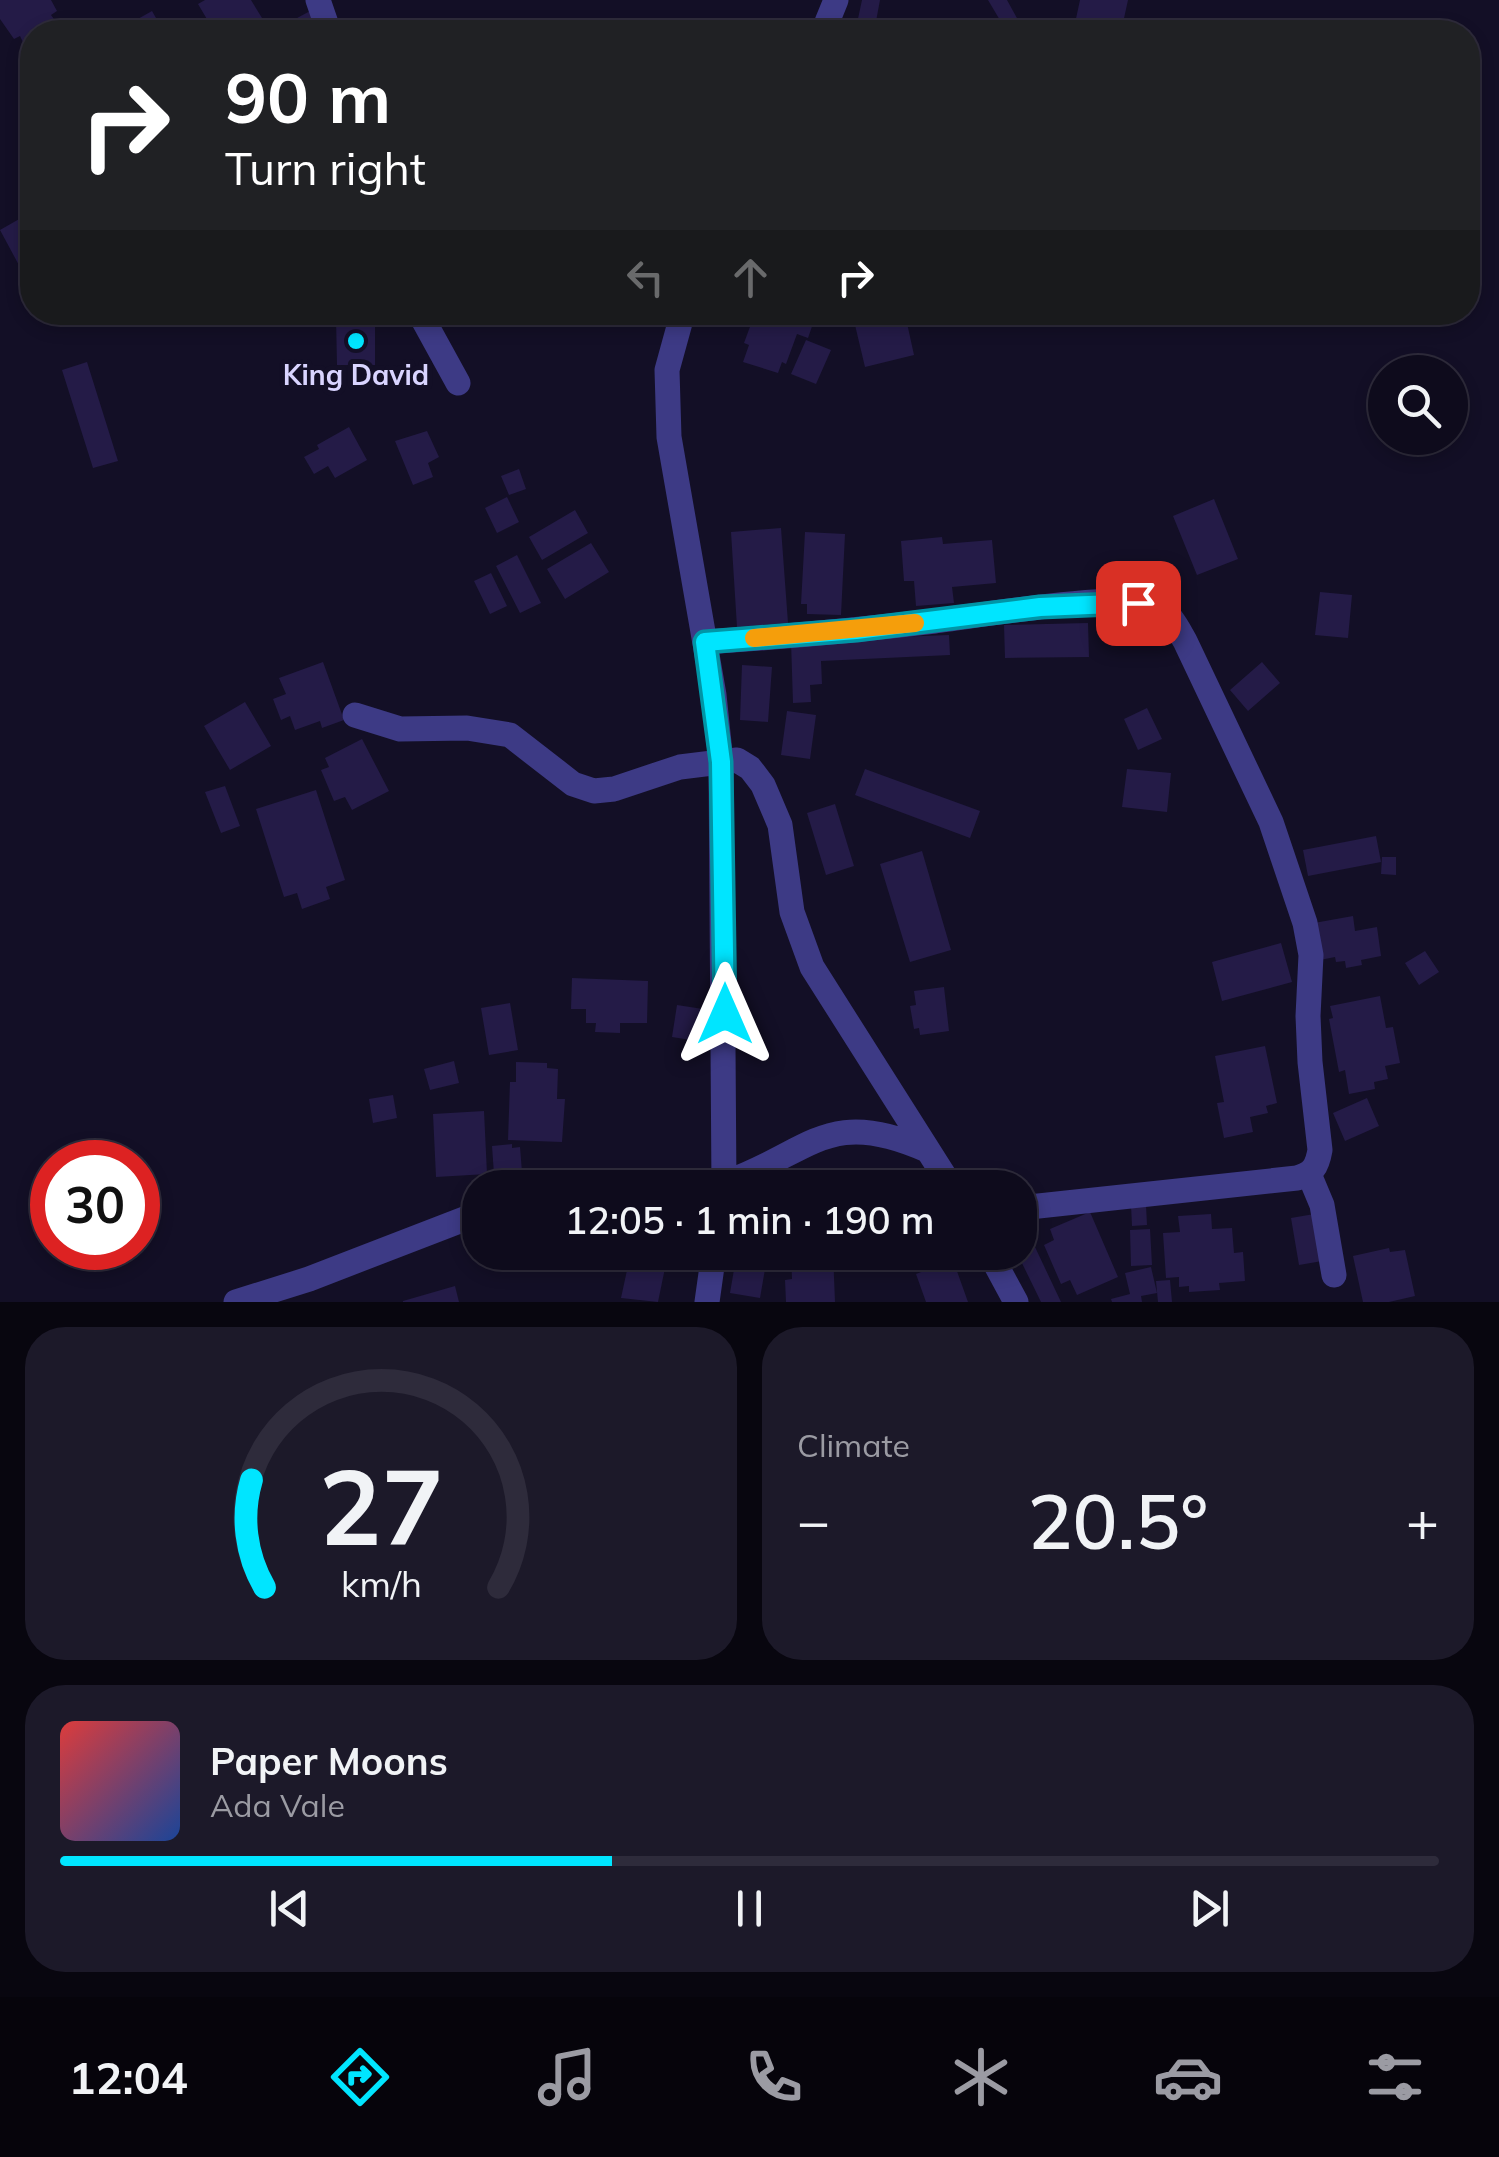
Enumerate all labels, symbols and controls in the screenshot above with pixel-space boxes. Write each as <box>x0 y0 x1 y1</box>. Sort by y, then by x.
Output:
text: 90 m <box>225 53 391 141</box>
icon: right <box>60 60 190 190</box>
text: Turn right <box>225 140 426 196</box>
icon: left <box>618 250 673 305</box>
icon: ahead <box>723 250 778 305</box>
icon: right <box>828 250 883 305</box>
marker: King David <box>345 330 367 352</box>
map controls <box>1368 355 1468 455</box>
button: search <box>1368 355 1468 455</box>
place label: King David <box>283 357 429 392</box>
pin <box>1096 561 1181 646</box>
icon: arrive <box>1111 576 1166 631</box>
position arrow <box>673 962 777 1066</box>
speed limit sign: 30 <box>30 1140 160 1270</box>
text: 12:05 · 1 min · 190 m <box>564 1196 935 1244</box>
text: Climate <box>797 1425 910 1465</box>
text: 27 <box>319 1440 443 1571</box>
text: 20.5° <box>1028 1474 1208 1568</box>
text: − <box>797 1486 830 1555</box>
text: + <box>1406 1486 1439 1555</box>
text: km/h <box>341 1561 421 1606</box>
text: Paper Moons <box>210 1737 448 1785</box>
text: Ada Vale <box>210 1785 345 1825</box>
icon: previous <box>262 1881 317 1936</box>
icon: pause <box>722 1881 777 1936</box>
icon: next <box>1182 1881 1237 1936</box>
icon: directions <box>325 2042 395 2112</box>
icon: music <box>532 2042 602 2112</box>
icon: phone <box>739 2042 809 2112</box>
icon: climate <box>946 2042 1016 2112</box>
icon: car <box>1153 2042 1223 2112</box>
icon: filters <box>1360 2042 1430 2112</box>
text: 12:04 <box>69 2049 188 2105</box>

